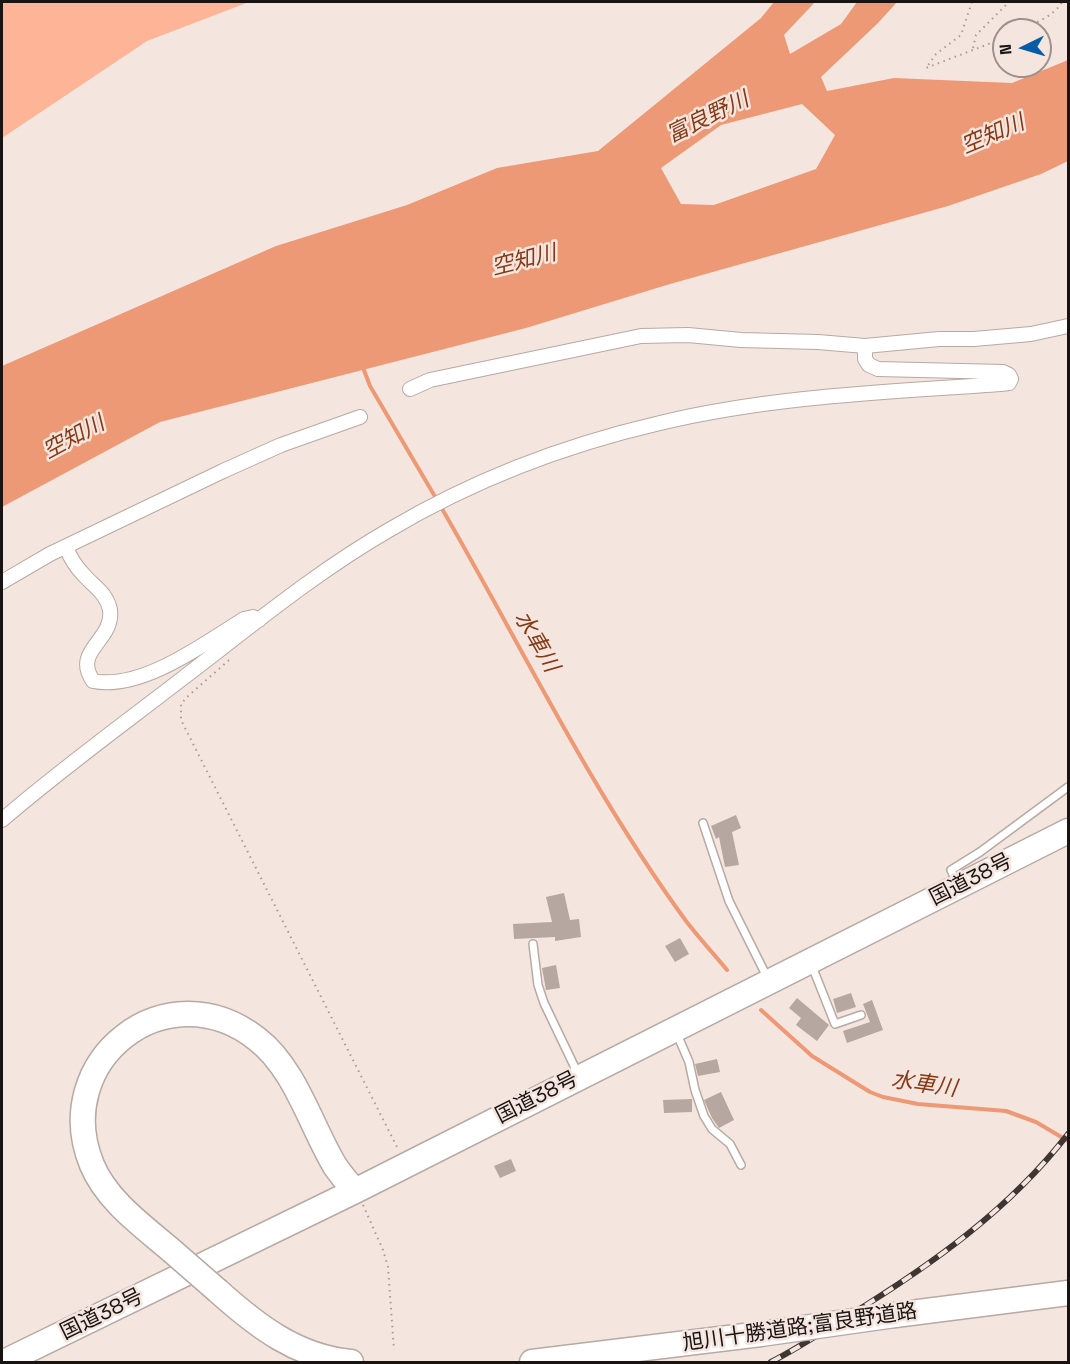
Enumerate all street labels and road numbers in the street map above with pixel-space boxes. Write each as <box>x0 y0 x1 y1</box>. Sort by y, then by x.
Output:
street label: 国道38号 <box>926 849 1016 911</box>
street label: 国道38号 <box>492 1067 582 1129</box>
street label: 国道38号 <box>57 1284 147 1346</box>
street label: 旭川十勝道路;富良野道路 <box>681 1299 919 1357</box>

